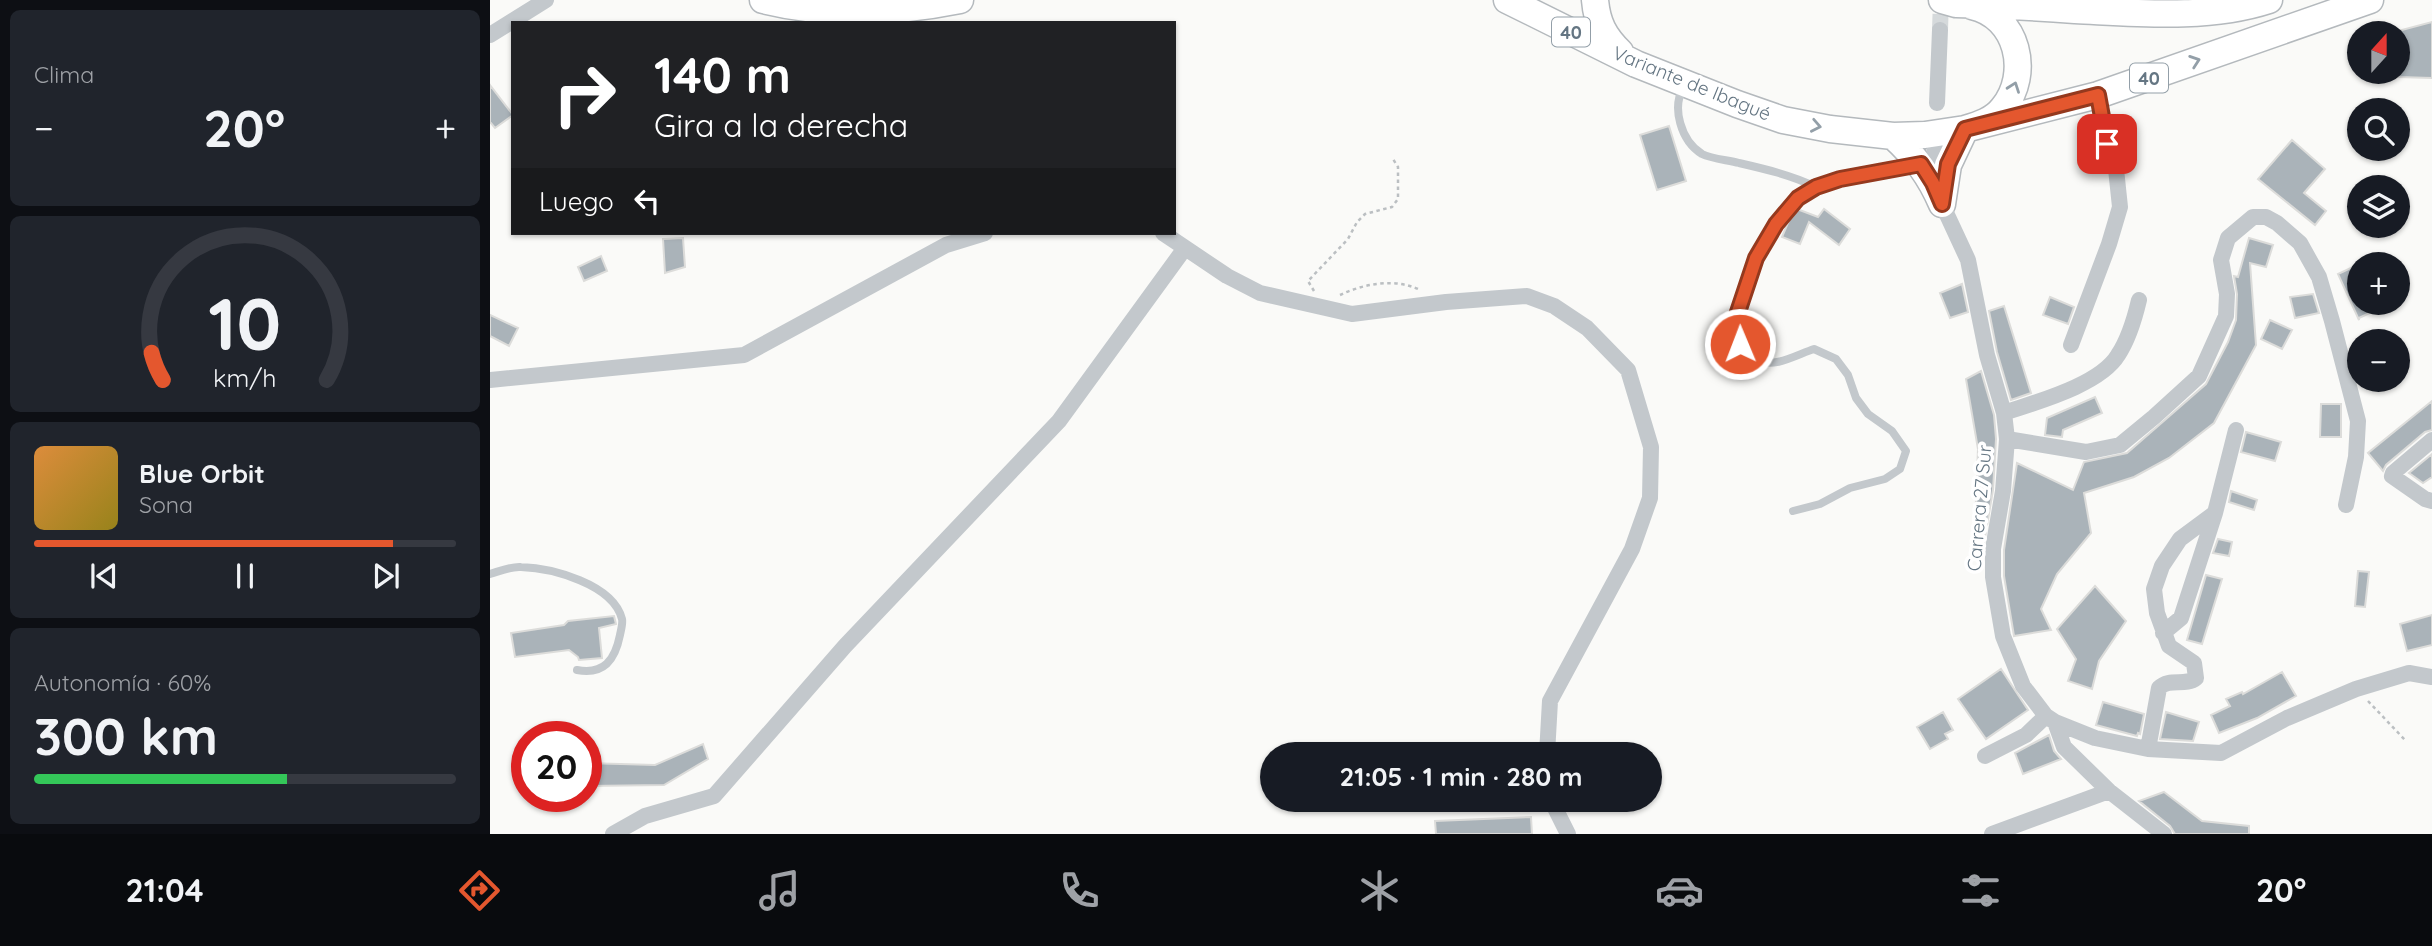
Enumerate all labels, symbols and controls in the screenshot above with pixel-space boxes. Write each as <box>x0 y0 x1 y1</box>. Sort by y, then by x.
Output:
road number: 40 <box>1552 17 1590 46</box>
north arrow <box>2347 21 2410 84</box>
map controls <box>2347 21 2410 392</box>
street label: Variante de Ibagué <box>1609 40 1775 126</box>
text: 140 m <box>654 44 791 105</box>
icon: right <box>539 49 630 140</box>
one-way arrow <box>2188 55 2200 69</box>
text: Clima <box>34 60 94 89</box>
road number: 40 <box>2130 64 2168 92</box>
one-way arrow <box>2006 81 2020 94</box>
text: 20° <box>203 95 285 160</box>
button: search <box>2347 98 2410 161</box>
text: − <box>34 104 54 152</box>
text: + <box>435 104 456 152</box>
text: Gira a la derecha <box>654 105 908 145</box>
pin <box>2077 114 2137 174</box>
one-way arrow <box>1810 118 1822 133</box>
icon: arrive <box>2088 125 2126 163</box>
button: layers <box>2347 175 2410 238</box>
icon: left <box>628 182 666 220</box>
text: Luego <box>539 185 614 218</box>
button: + <box>2347 252 2410 315</box>
text: 10 <box>208 277 282 368</box>
position arrow <box>1703 307 1777 381</box>
button: − <box>2347 329 2410 392</box>
text: km/h <box>213 362 277 393</box>
street label: Carrera 27 Sur <box>1962 443 1997 572</box>
text: Blue Orbit <box>139 457 265 490</box>
text: Sona <box>139 490 193 519</box>
icon: previous <box>85 557 123 595</box>
icon: pause <box>226 557 264 595</box>
icon: next <box>367 557 405 595</box>
text: Autonomía · 60% <box>34 668 211 697</box>
text: 300 km <box>34 703 218 768</box>
speed limit sign: 20 <box>511 721 602 812</box>
text: 21:05 · 1 min · 280 m <box>1340 760 1582 793</box>
icon: directions <box>455 866 504 915</box>
icon: music <box>755 866 804 915</box>
icon: phone <box>1055 866 1104 915</box>
icon: climate <box>1355 866 1404 915</box>
icon: car <box>1655 866 1704 915</box>
icon: filters <box>1956 866 2005 915</box>
text: 21:04 <box>126 870 203 910</box>
text: 20° <box>2256 870 2306 910</box>

